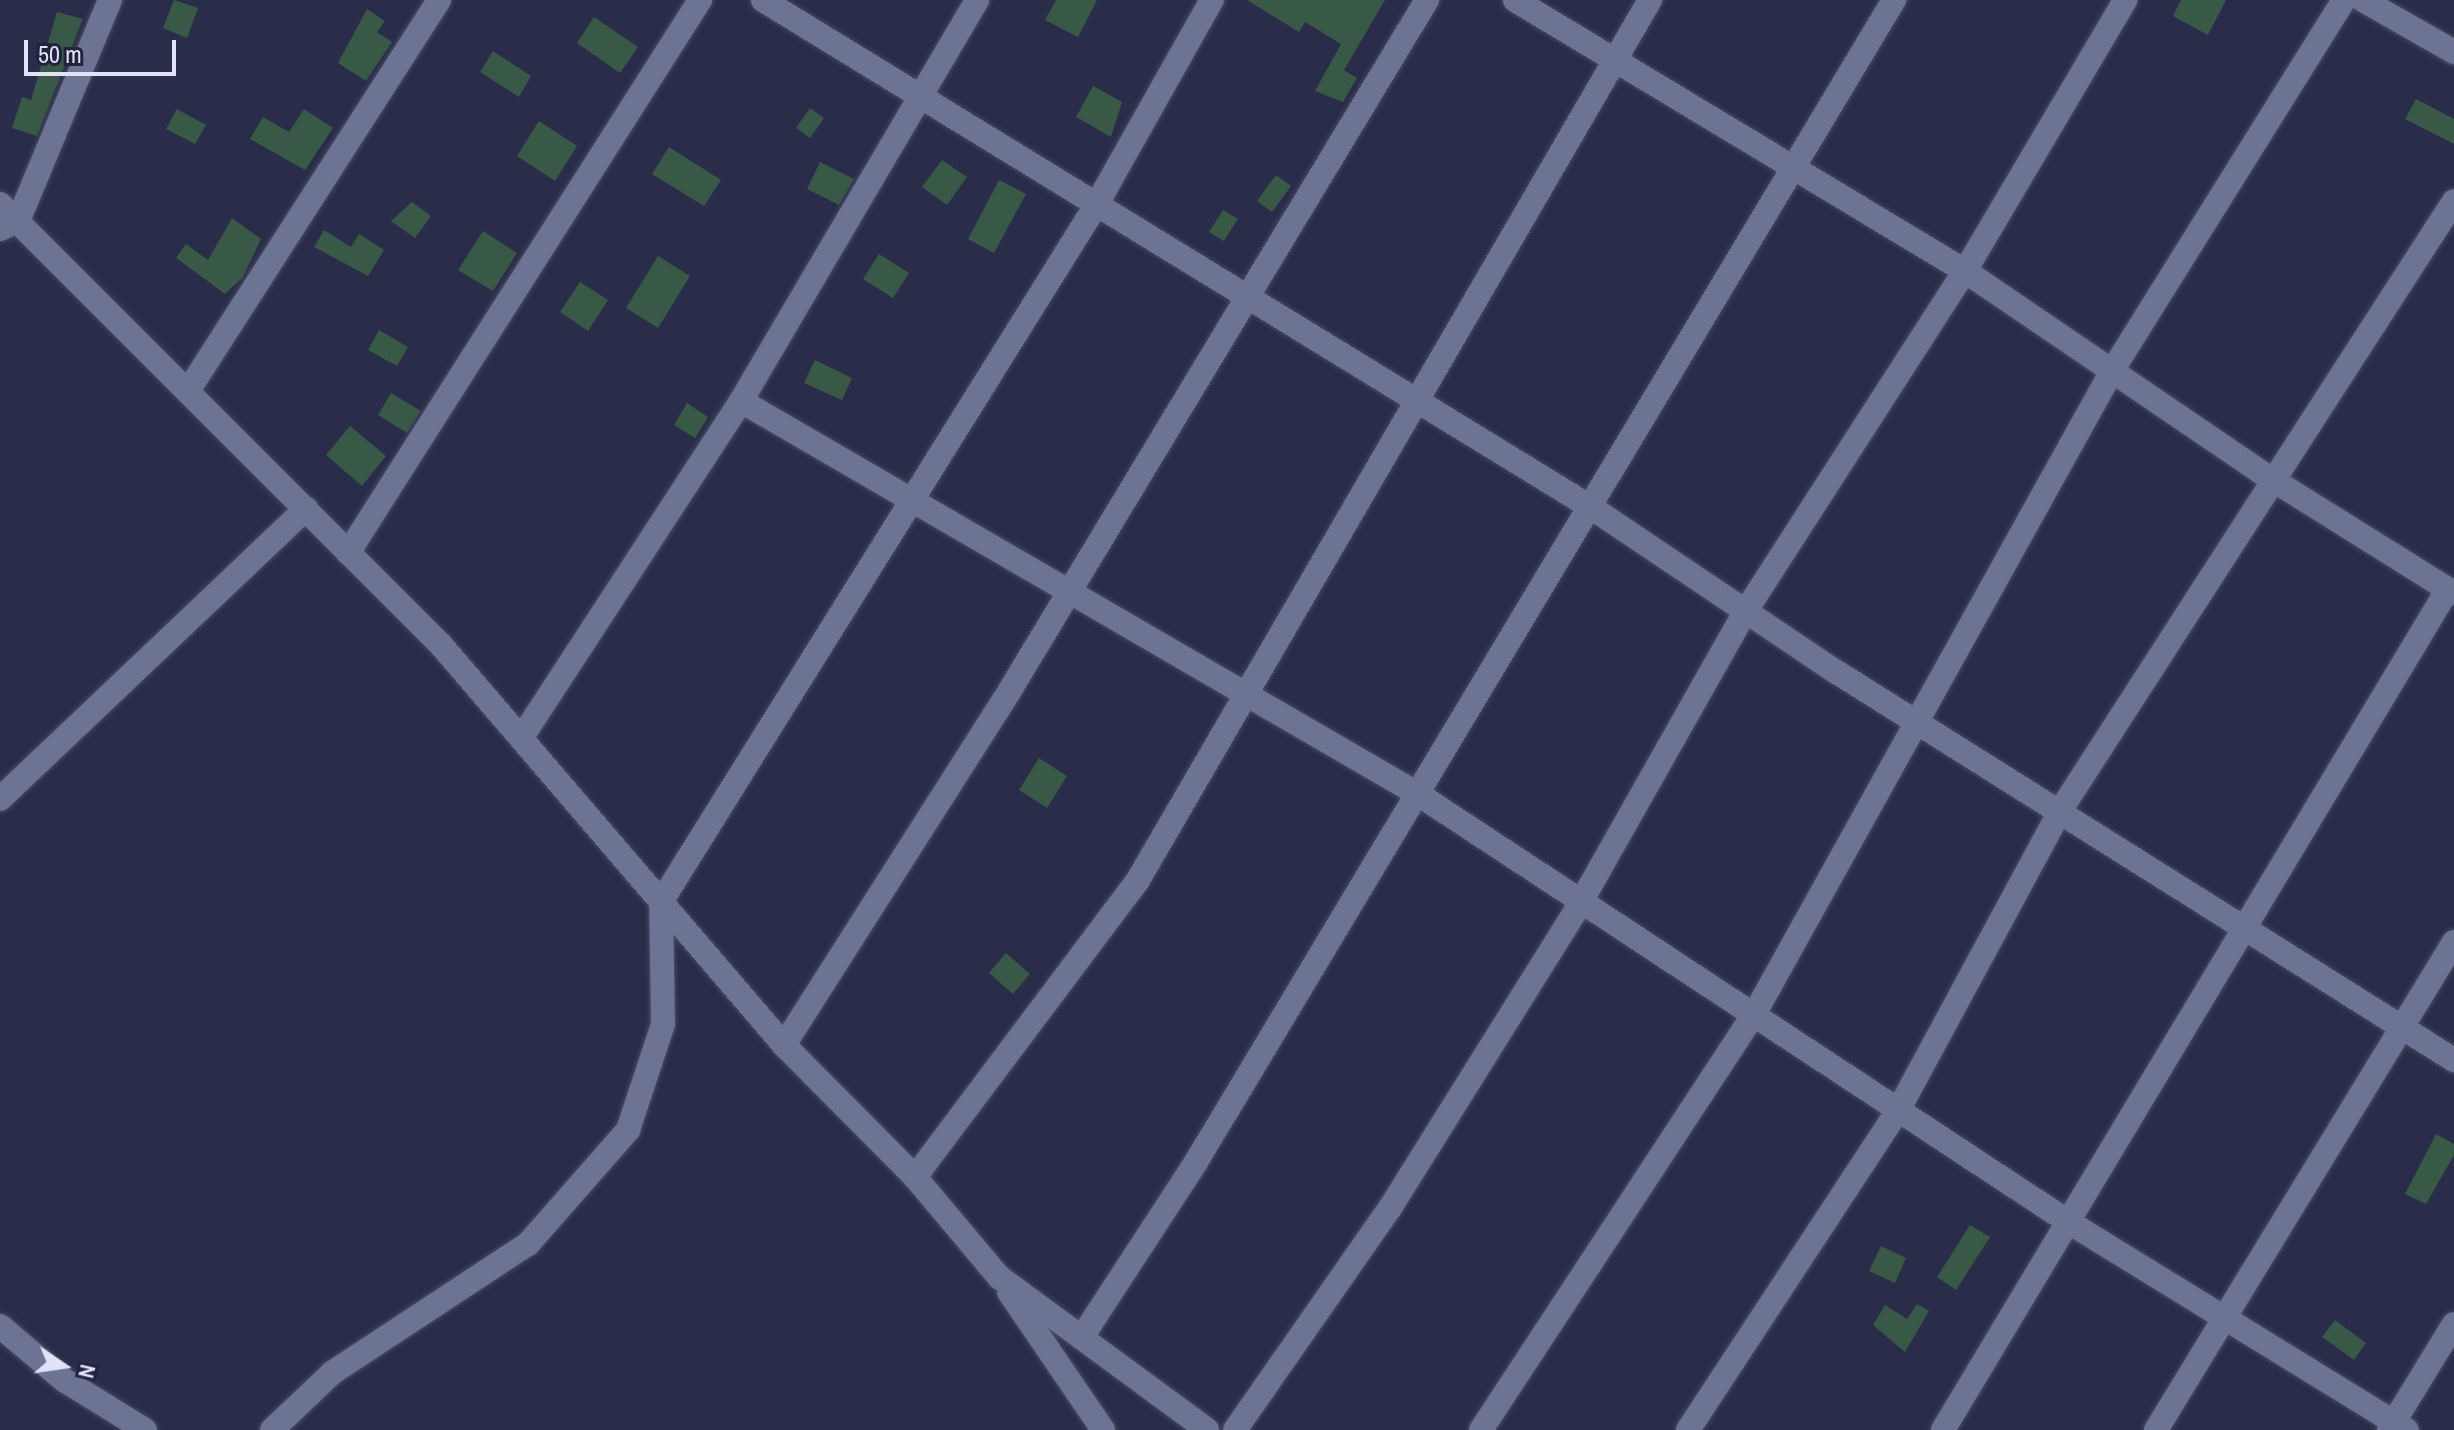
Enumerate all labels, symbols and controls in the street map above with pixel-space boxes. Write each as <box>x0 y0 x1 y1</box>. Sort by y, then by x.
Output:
scale bar <box>28 24 180 74</box>
text: 50 m <box>38 38 82 70</box>
north arrow <box>24 1326 104 1406</box>
text: N <box>71 1362 103 1381</box>

